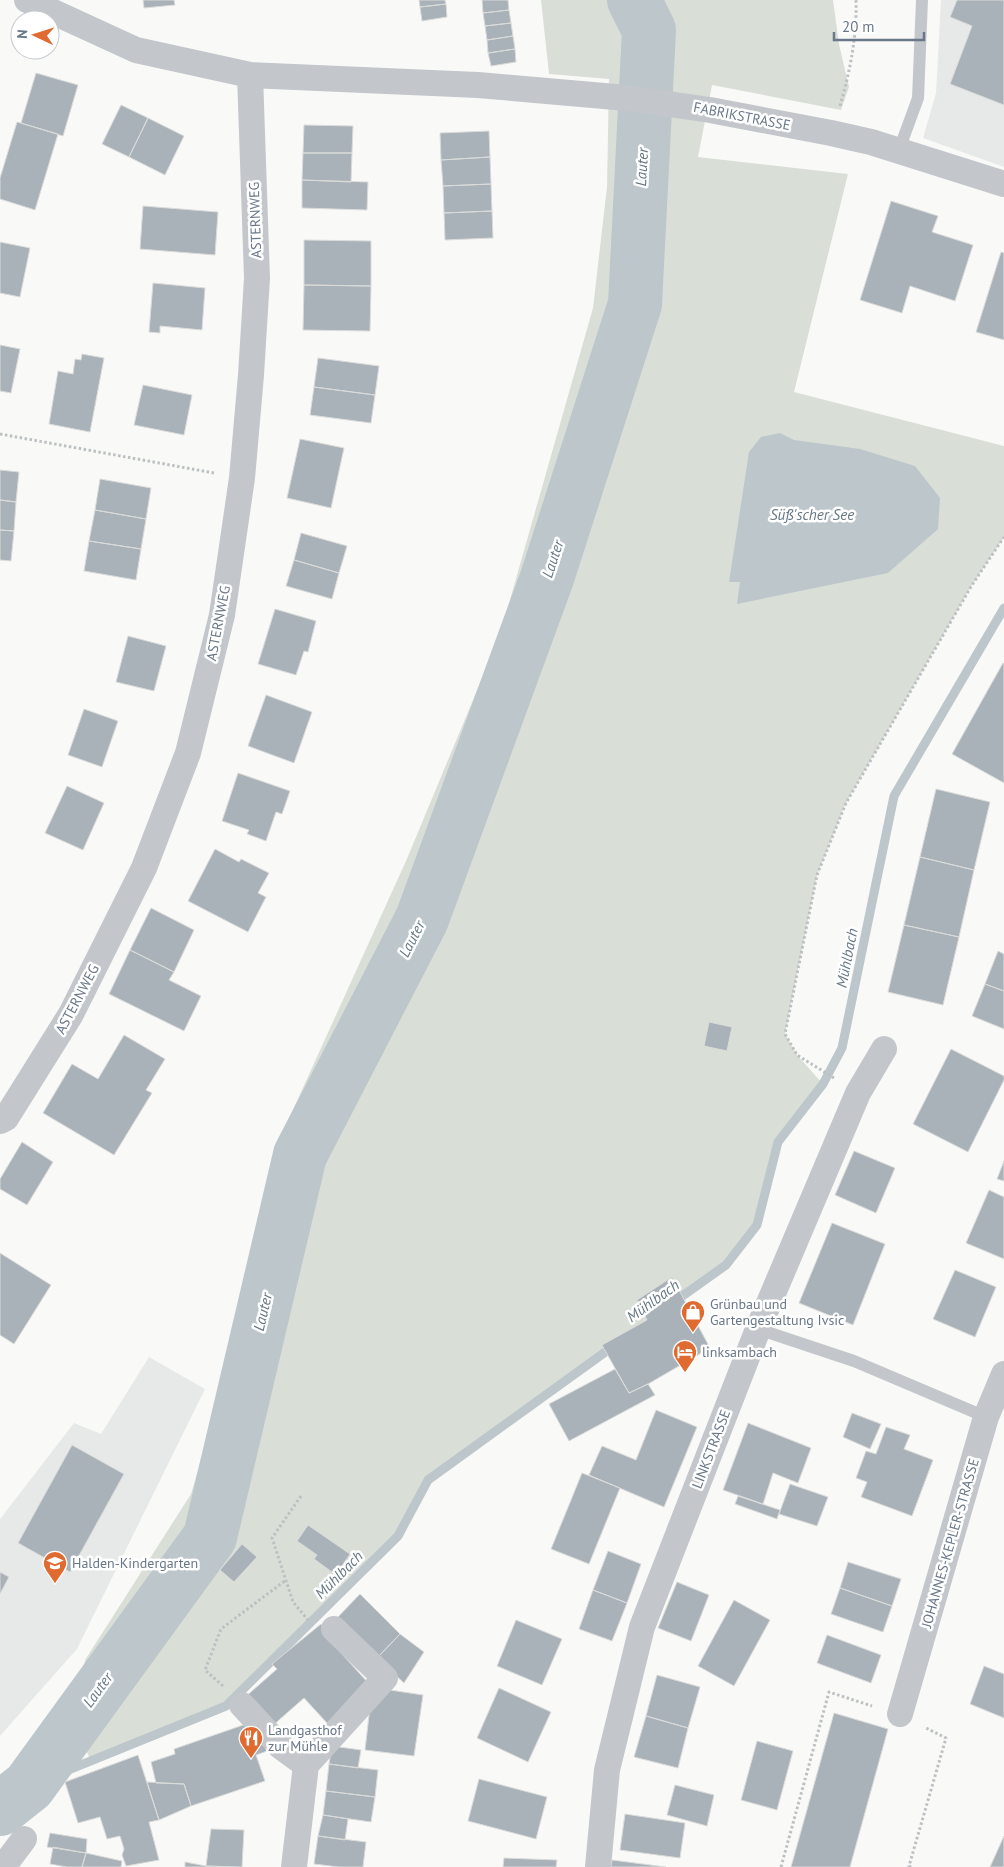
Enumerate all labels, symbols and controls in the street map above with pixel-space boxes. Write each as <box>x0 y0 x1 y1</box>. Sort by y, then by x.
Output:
north arrow <box>10 10 60 60</box>
scale bar <box>834 10 924 42</box>
text: 20 m <box>842 17 875 36</box>
text: N <box>13 29 31 39</box>
street label: FABRIKSTRASSE <box>692 98 792 134</box>
water label: Lauter <box>631 146 652 187</box>
street label: ASTERNWEG <box>245 182 265 258</box>
water label: Süß'scher See <box>770 505 854 524</box>
water label: Lauter <box>538 537 568 580</box>
street label: ASTERNWEG <box>202 584 234 662</box>
water label: Lauter <box>394 916 429 960</box>
water label: Mühlbach <box>831 926 862 989</box>
street label: ASTERNWEG <box>51 961 103 1037</box>
water label: Mühlbach <box>623 1275 683 1326</box>
water label: Lauter <box>249 1290 276 1333</box>
place label: Grünbau und Gartengestaltung Ivsic <box>710 1295 844 1329</box>
shop icon: Grünbau und Gartengestaltung Ivsic <box>680 1299 706 1333</box>
hotel icon: linksambach <box>672 1339 698 1373</box>
place label: linksambach <box>702 1343 777 1361</box>
street label: LINKSTRASSE <box>688 1407 734 1491</box>
street label: JOHANNES-KEPLER-STRASSE <box>917 1456 983 1631</box>
water label: Mühlbach <box>311 1547 367 1603</box>
school or university icon: Halden-Kindergarten <box>42 1550 68 1584</box>
place label: Halden-Kindergarten <box>72 1554 198 1572</box>
water label: Lauter <box>79 1668 117 1711</box>
place label: Landgasthof zur Mühle <box>268 1721 342 1755</box>
restaurant icon: Landgasthof zur Mühle <box>238 1725 264 1759</box>

